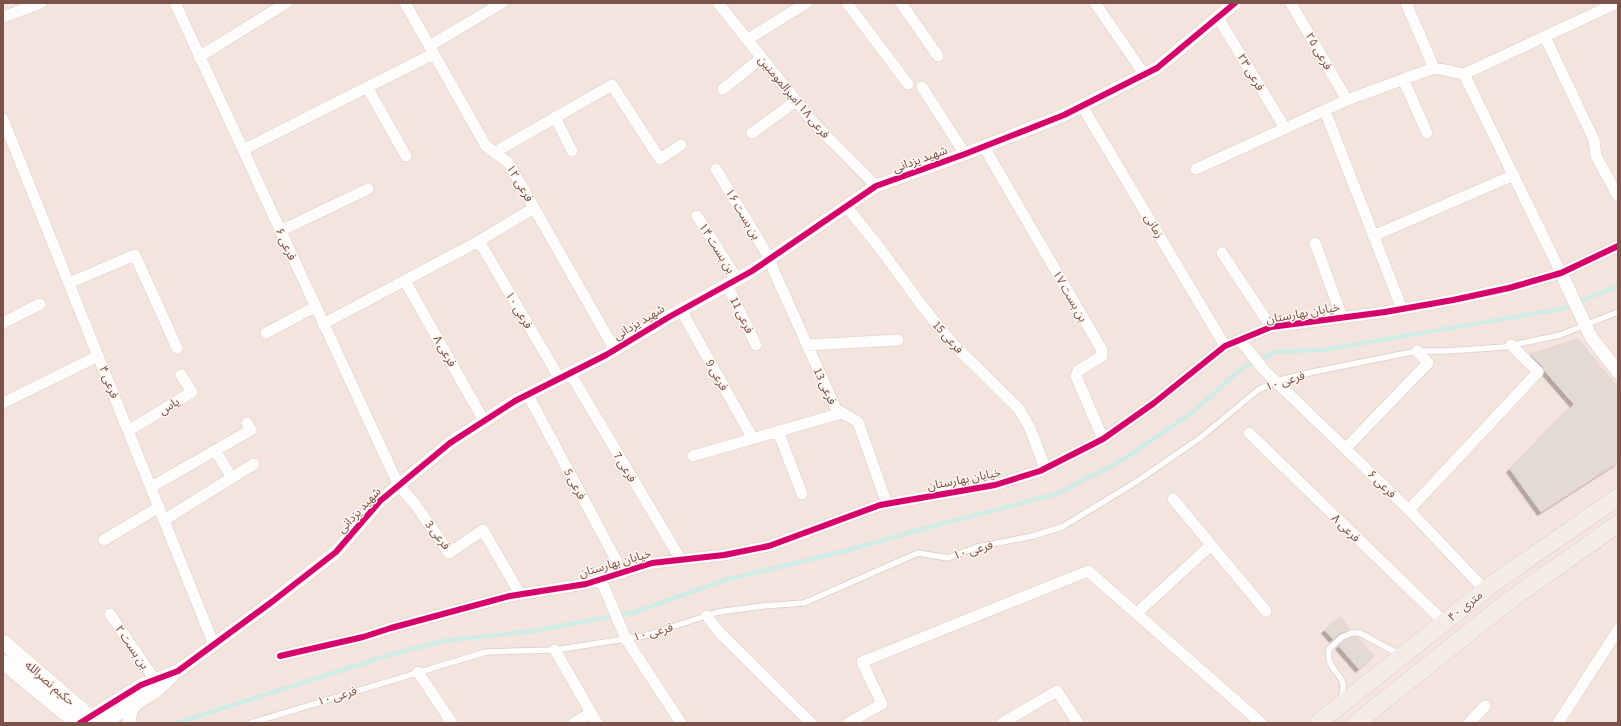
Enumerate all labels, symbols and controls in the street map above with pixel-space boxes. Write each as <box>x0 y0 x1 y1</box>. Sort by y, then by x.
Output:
street label: فرعی ۲۵ <box>1301 29 1336 73</box>
street label: فرعی ۲۳ <box>1233 50 1268 94</box>
street label: فرعی ۱۸ امیرالمومنین <box>754 52 833 142</box>
street label: شهید یزدانی <box>890 142 950 177</box>
street label: فرعی ۱۲ <box>502 161 537 205</box>
street label: بن بست ۱۶ <box>721 185 765 243</box>
street label: زمانی <box>1140 211 1167 242</box>
street label: بن بست ۱۴ <box>694 220 739 277</box>
street label: فرعی ۶ <box>271 225 300 263</box>
street label: بن بست ۱۷ <box>1048 267 1091 325</box>
street label: فرعی ۱۰ <box>501 288 536 332</box>
street label: فرعی 11 <box>725 294 758 336</box>
street label: خیابان بهارستان <box>1265 299 1341 328</box>
street label: شهید یزدانی <box>610 300 668 344</box>
street label: فرعی 15 <box>928 317 967 358</box>
street label: فرعی ۸ <box>429 332 460 370</box>
street label: فرعی 9 <box>701 357 732 394</box>
street label: فرعی ۴ <box>94 363 123 401</box>
street label: فرعی 13 <box>809 365 840 407</box>
street label: فرعی ۱۰ <box>1263 367 1307 396</box>
street label: یاس <box>156 393 183 419</box>
street label: فرعی 7 <box>609 449 640 486</box>
street label: خیابان بهارستان <box>926 464 1002 495</box>
street label: فرعی 5 <box>559 466 590 503</box>
street label: فرعی ۶ <box>1364 466 1400 502</box>
street label: شهید یزدانی <box>334 484 385 537</box>
street label: فرعی ۸ <box>1328 510 1364 546</box>
street label: فرعی 3 <box>421 517 454 554</box>
street label: فرعی ۱۰ <box>951 537 995 564</box>
street label: خیابان بهارستان <box>577 545 653 582</box>
street label: ۴۰ متری <box>1444 587 1487 626</box>
street label: فرعی ۱۰ <box>631 619 675 646</box>
street label: بن بست ۲ <box>110 622 153 673</box>
street label: حکیم نصرالله <box>21 657 78 710</box>
street label: فرعی ۱۰ <box>315 682 359 711</box>

